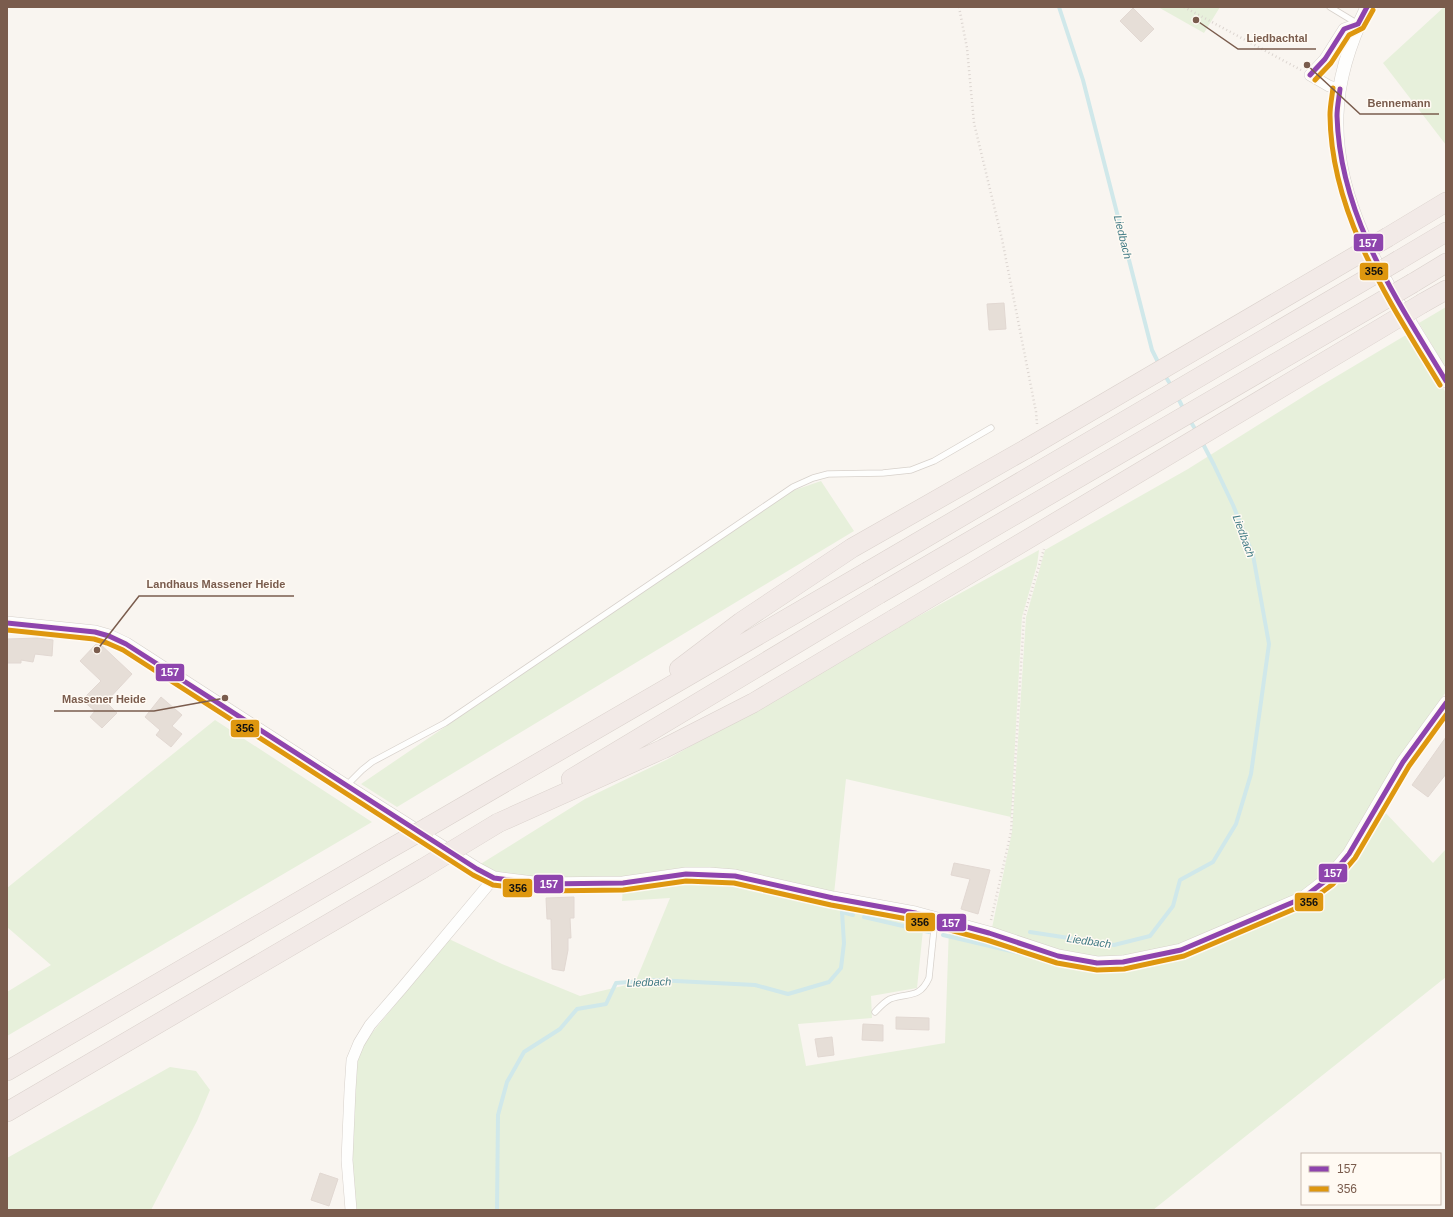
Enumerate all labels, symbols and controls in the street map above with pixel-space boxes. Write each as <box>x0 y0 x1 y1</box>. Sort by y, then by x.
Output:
callout: Liedbachtal <box>1238 26 1316 49</box>
text: Liedbachtal <box>1246 32 1308 44</box>
callout: Bennemann <box>1360 91 1439 114</box>
text: Bennemann <box>1368 97 1431 109</box>
water label: Liedbach <box>1112 214 1134 260</box>
line badge: 157 <box>1353 233 1384 252</box>
text: 157 <box>1359 237 1377 249</box>
line badge: 356 <box>1359 262 1389 281</box>
text: 356 <box>1365 265 1383 277</box>
water label: Liedbach <box>1231 513 1257 559</box>
callout: Landhaus Massener Heide <box>139 573 294 596</box>
text: Landhaus Massener Heide <box>147 578 285 590</box>
line badge: 157 <box>155 663 185 682</box>
text: 157 <box>161 666 179 678</box>
callout: Massener Heide <box>54 688 154 711</box>
text: Massener Heide <box>62 693 146 705</box>
line badge: 356 <box>230 719 260 738</box>
text: 356 <box>236 722 254 734</box>
line badge: 157 <box>1318 863 1348 883</box>
text: 157 <box>1324 867 1342 879</box>
line badge: 157 <box>533 874 564 894</box>
line badge: 356 <box>502 878 533 898</box>
text: 157 <box>540 878 558 890</box>
text: 356 <box>509 882 527 894</box>
line badge: 356 <box>1294 892 1324 912</box>
text: 356 <box>1300 896 1318 908</box>
line badge: 356 <box>905 912 936 932</box>
line badge: 157 <box>936 913 967 932</box>
text: 356 <box>911 916 929 928</box>
text: 157 <box>942 917 960 929</box>
water label: Liedbach <box>1066 932 1112 950</box>
water label: Liedbach <box>626 975 672 989</box>
legend <box>1301 1153 1441 1205</box>
text: 157 <box>1337 1162 1357 1176</box>
text: 356 <box>1337 1182 1357 1196</box>

